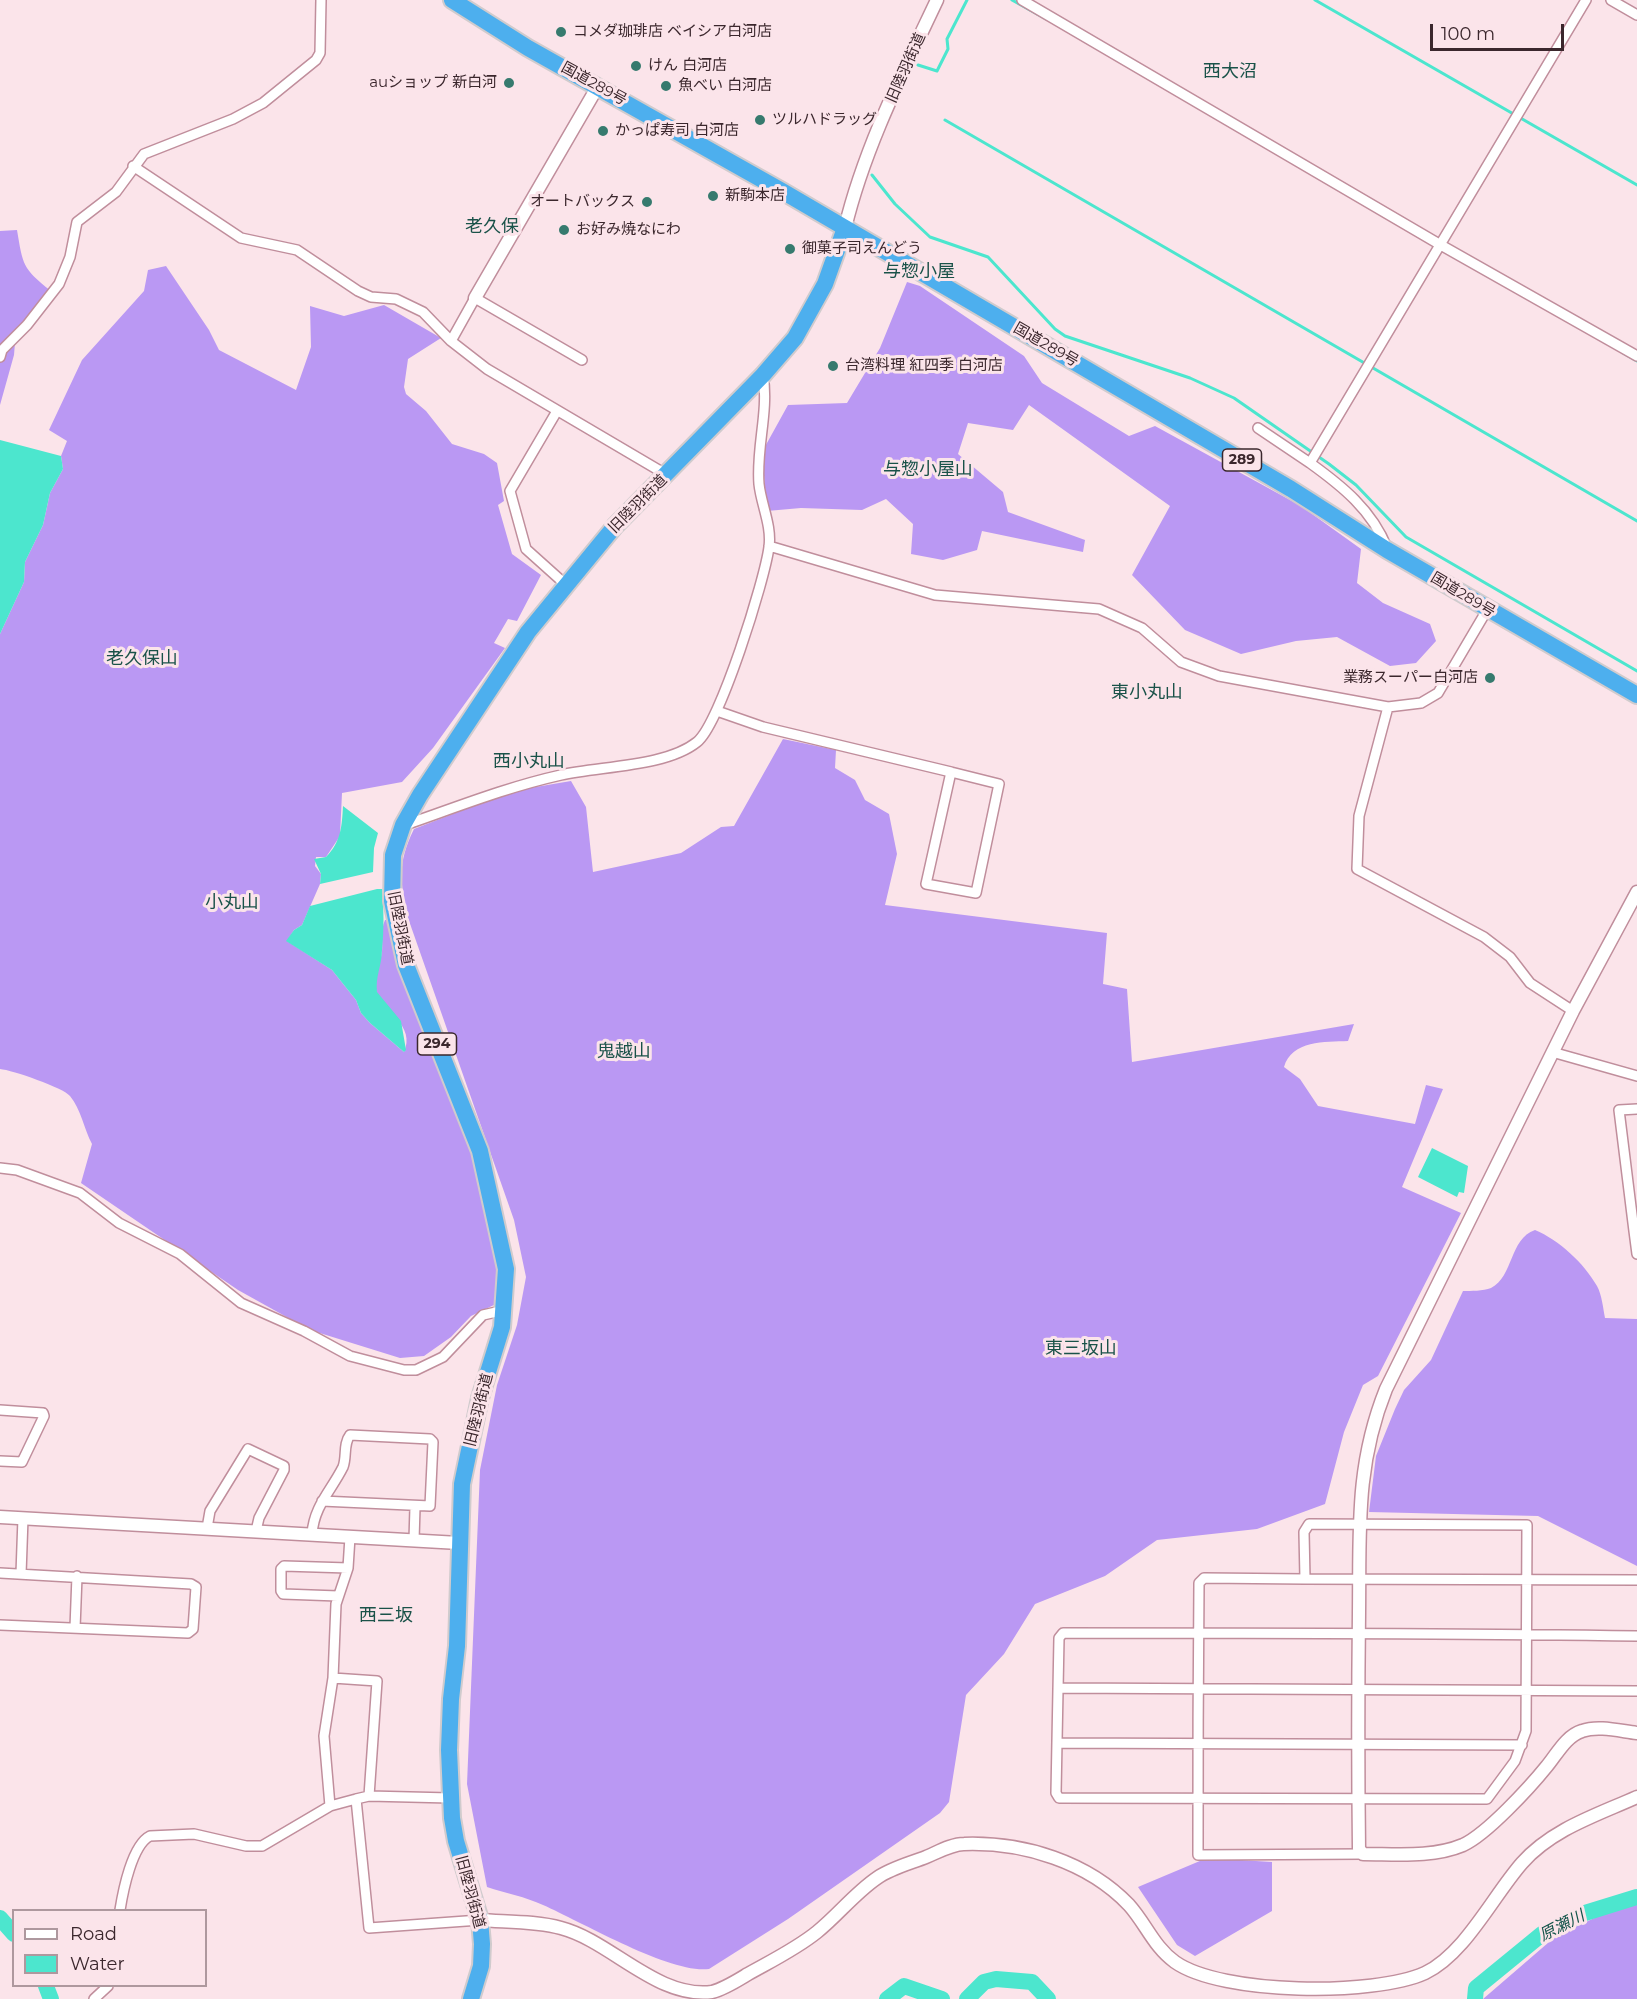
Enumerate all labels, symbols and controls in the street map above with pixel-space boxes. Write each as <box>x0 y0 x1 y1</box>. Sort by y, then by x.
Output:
scale bar <box>1433 12 1566 50</box>
place label: コメダ珈琲店 ベイシア白河店 <box>573 23 772 41</box>
text: 100 m <box>1441 23 1495 45</box>
marker: コメダ珈琲店 ベイシア白河店 <box>554 25 568 39</box>
street label: 旧陸羽街道 <box>883 30 929 106</box>
place label: けん 白河店 <box>648 57 727 75</box>
street label: 国道289号 <box>558 59 630 109</box>
marker: けん 白河店 <box>629 59 643 73</box>
district label: 西大沼 <box>1203 61 1257 83</box>
place label: auショップ 新白河 <box>369 74 497 92</box>
marker: auショップ 新白河 <box>502 76 516 90</box>
place label: 魚べい 白河店 <box>678 77 772 95</box>
marker: 魚べい 白河店 <box>659 79 673 93</box>
place label: ツルハドラッグ <box>772 111 877 129</box>
marker: ツルハドラッグ <box>753 113 767 127</box>
place label: かっぱ寿司 白河店 <box>615 122 739 140</box>
marker: かっぱ寿司 白河店 <box>596 124 610 138</box>
place label: 新駒本店 <box>725 187 785 205</box>
marker: 新駒本店 <box>706 189 720 203</box>
place label: オートバックス <box>530 193 635 211</box>
marker: オートバックス <box>640 195 654 209</box>
district label: 老久保 <box>465 216 519 238</box>
place label: お好み焼なにわ <box>576 221 681 239</box>
marker: お好み焼なにわ <box>557 223 571 237</box>
place label: 御菓子司えんどう <box>802 240 922 258</box>
marker: 御菓子司えんどう <box>783 242 797 256</box>
district label: 与惣小屋 <box>883 261 955 283</box>
street label: 国道289号 <box>1010 319 1082 371</box>
place label: 台湾料理 紅四季 白河店 <box>845 357 1003 375</box>
marker: 台湾料理 紅四季 白河店 <box>826 359 840 373</box>
road number: 289 <box>1222 449 1262 471</box>
district label: 与惣小屋山 <box>883 459 973 481</box>
street label: 旧陸羽街道 <box>605 471 671 537</box>
street label: 国道289号 <box>1427 569 1499 621</box>
district label: 老久保山 <box>106 648 178 670</box>
place label: 業務スーパー白河店 <box>1343 669 1478 687</box>
marker: 業務スーパー白河店 <box>1483 671 1497 685</box>
district label: 東小丸山 <box>1111 682 1183 704</box>
district label: 西小丸山 <box>493 751 565 773</box>
street label: 旧陸羽街道 <box>384 889 416 967</box>
district label: 小丸山 <box>205 892 259 914</box>
road number: 294 <box>418 1033 456 1055</box>
district label: 鬼越山 <box>597 1041 651 1063</box>
district label: 東三坂山 <box>1045 1338 1117 1360</box>
street label: 旧陸羽街道 <box>461 1371 497 1449</box>
district label: 西三坂 <box>359 1605 413 1627</box>
street label: 旧陸羽街道 <box>452 1853 488 1931</box>
water label: 原瀬川 <box>1536 1907 1588 1945</box>
legend <box>12 1909 207 1987</box>
text: Road <box>70 1923 117 1945</box>
text: Water <box>70 1953 125 1975</box>

